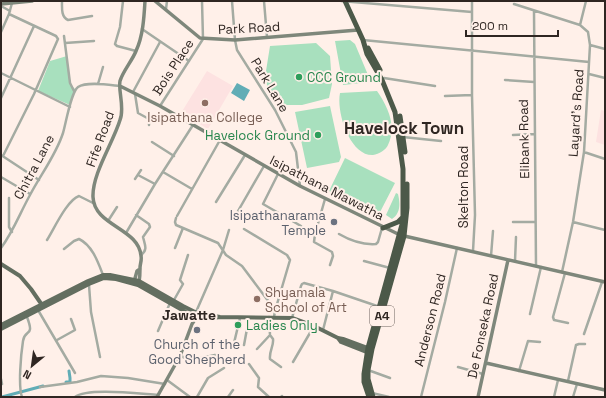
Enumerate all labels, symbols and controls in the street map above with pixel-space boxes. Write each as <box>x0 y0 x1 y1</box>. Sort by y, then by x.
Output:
scale bar <box>466 12 558 38</box>
street label: Park Road <box>217 18 281 38</box>
text: 200 m <box>472 18 508 34</box>
street label: Bois Place <box>149 36 197 98</box>
street label: Park Lane <box>247 55 293 115</box>
street label: Layard's Road <box>564 68 588 158</box>
place label: CCC Ground <box>307 69 381 86</box>
marker: CCC Ground <box>294 72 304 82</box>
marker: Isipathana College <box>200 98 210 108</box>
street label: Elibank Road <box>515 99 533 179</box>
street label: Fife Road <box>82 109 118 169</box>
place label: Isipathana College <box>147 109 263 126</box>
district label: Havelock Town <box>344 117 464 139</box>
place label: Havelock Ground <box>205 127 310 144</box>
marker: Havelock Ground <box>313 130 323 140</box>
street label: Chitra Lane <box>10 132 58 202</box>
street label: Skelton Road <box>455 146 472 228</box>
street label: Isipathana Mawatha <box>267 152 388 224</box>
place label: Isipathanarama Temple <box>230 207 327 239</box>
marker: Isipathanarama Temple <box>329 217 339 227</box>
street label: Anderson Road <box>410 272 450 368</box>
street label: De Fonseka Road <box>464 272 502 380</box>
place label: Shyamala School of Art <box>265 284 347 316</box>
marker: Shyamala School of Art <box>252 294 262 304</box>
district label: Jawatte <box>162 306 216 324</box>
road number: A4 <box>370 306 394 326</box>
place label: Ladies Only <box>246 317 318 334</box>
marker: Ladies Only <box>233 320 243 330</box>
marker: Church of the Good Shepherd <box>192 325 202 335</box>
place label: Church of the Good Shepherd <box>148 336 246 368</box>
north arrow <box>12 346 52 386</box>
text: N <box>21 367 34 383</box>

